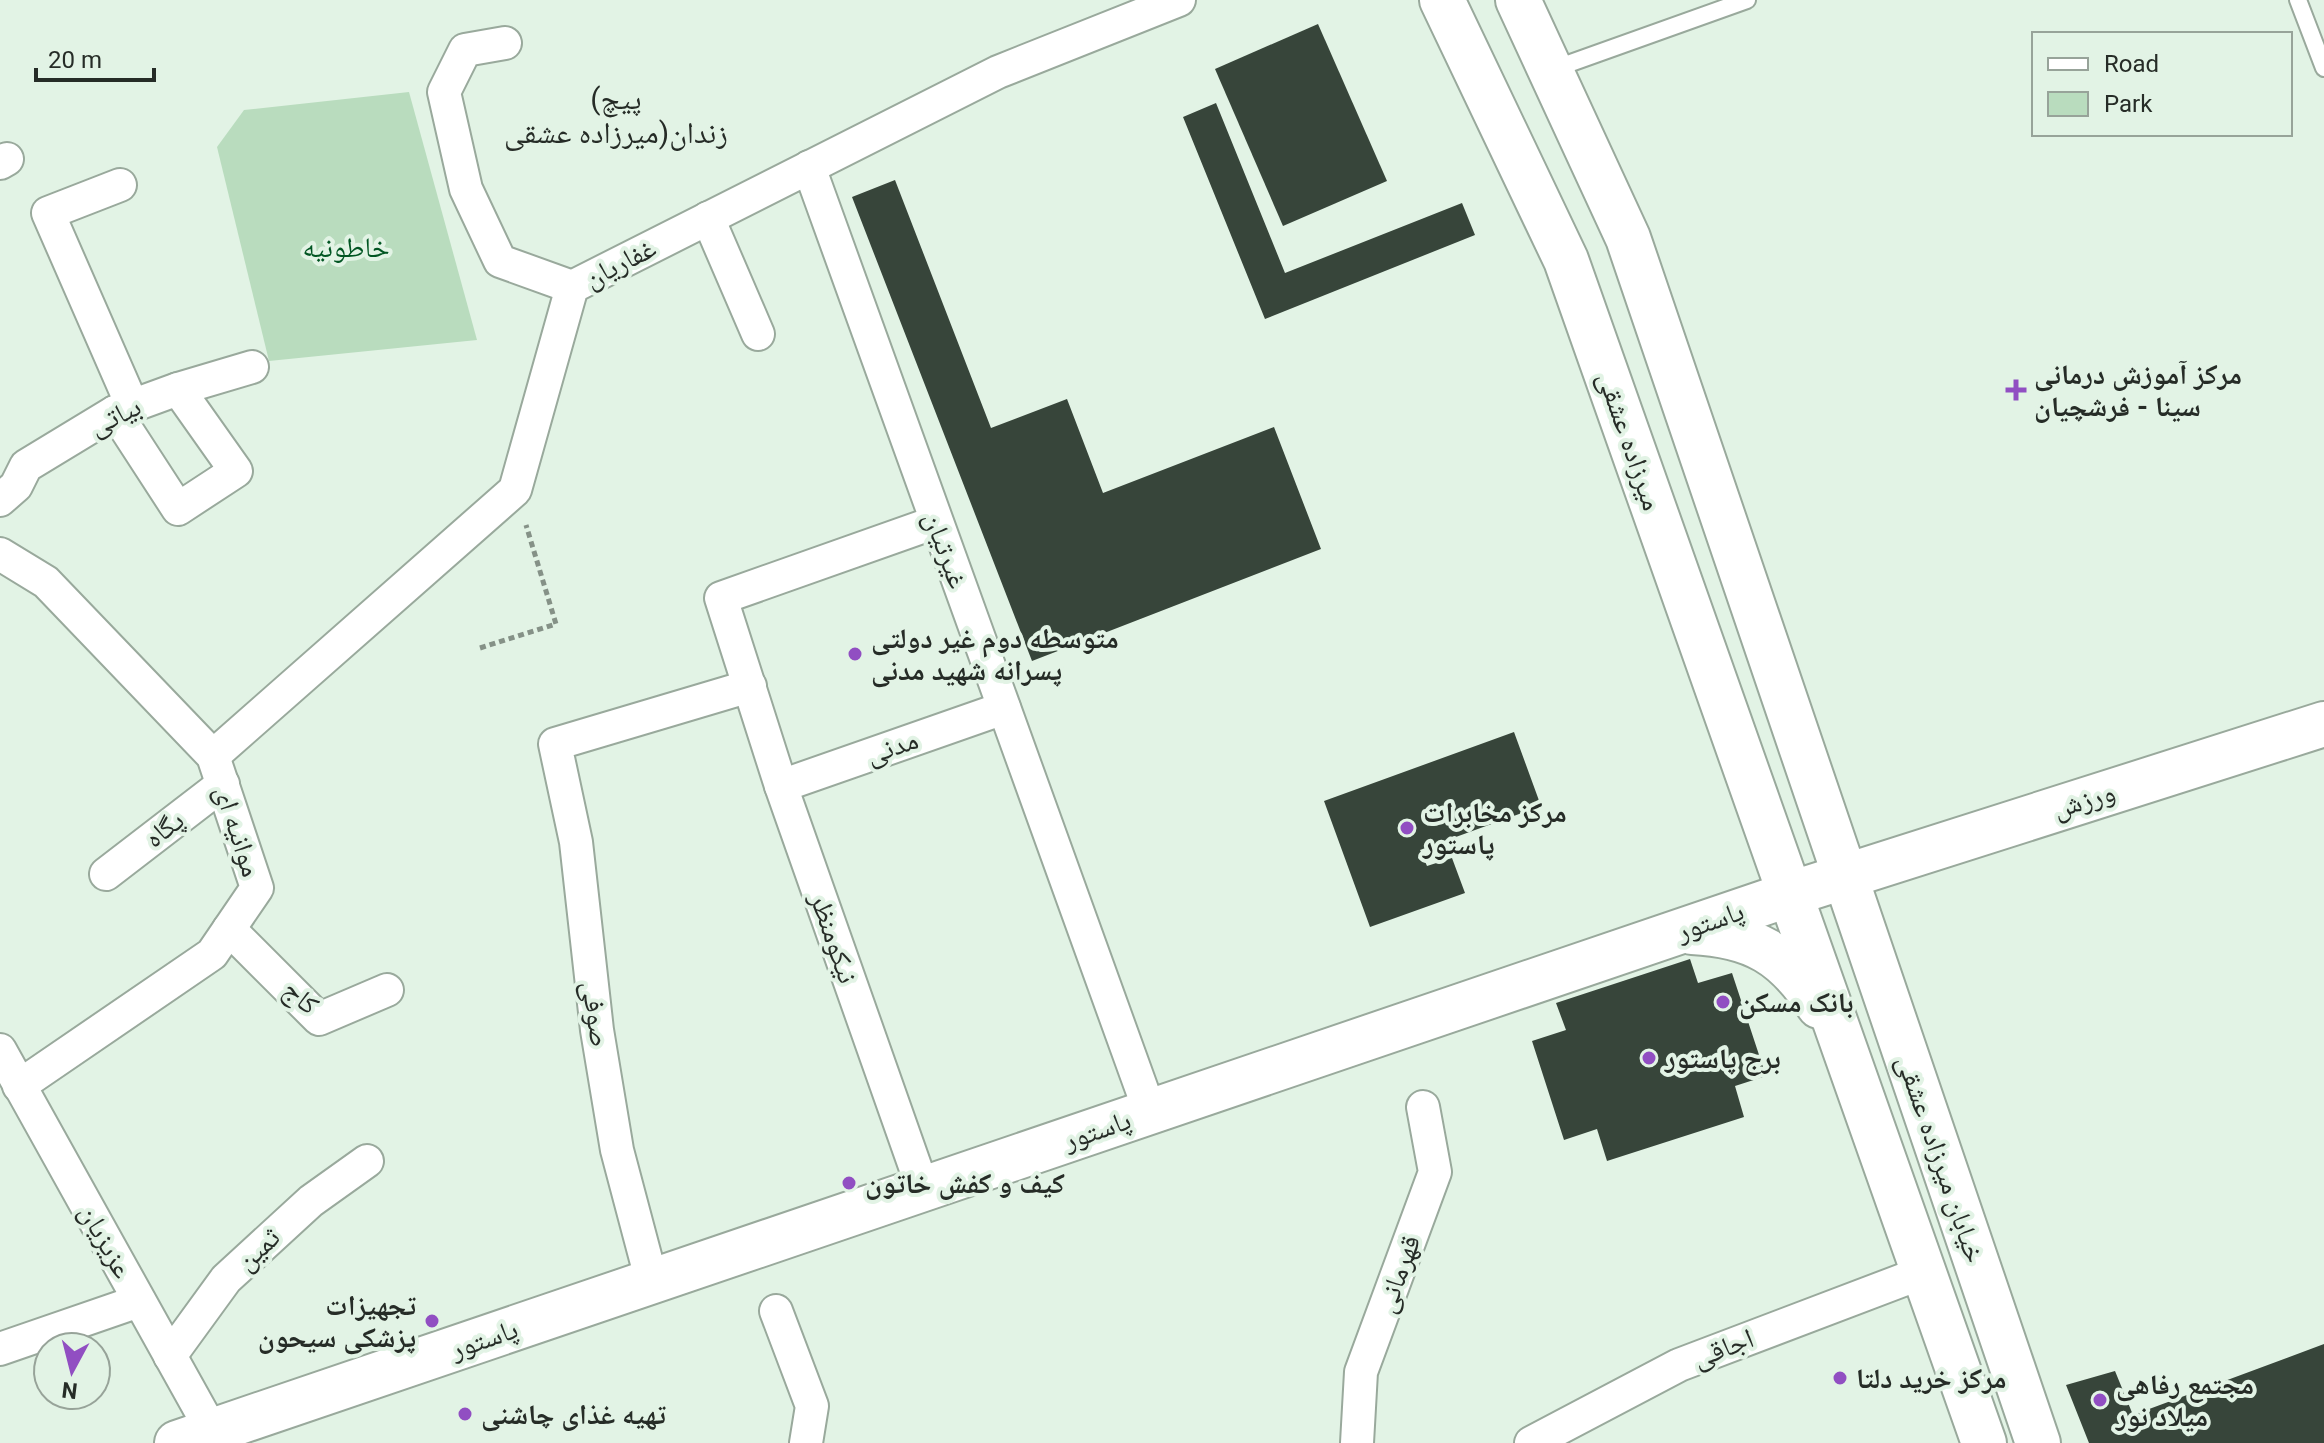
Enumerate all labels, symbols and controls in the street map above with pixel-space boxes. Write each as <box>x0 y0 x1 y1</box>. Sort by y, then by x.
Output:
scale bar <box>36 32 154 82</box>
legend <box>2032 32 2292 136</box>
text: 20 m <box>48 46 102 74</box>
text: Road <box>2104 50 2159 78</box>
district label: (پیچ زندان(میرزاده عشقی <box>504 81 728 151</box>
text: Park <box>2104 90 2153 118</box>
park label: خاطونیه <box>303 231 389 264</box>
street label: غفاریان <box>579 231 661 295</box>
place label: مرکز آموزش درمانی سینا - فرشچیان <box>2034 358 2242 423</box>
street label: میرزاده عشقی <box>1590 367 1669 515</box>
marker: مرکز آموزش درمانی سینا - فرشچیان <box>2005 379 2027 401</box>
street label: بیاتی <box>84 389 147 444</box>
street label: غیرتیان <box>917 507 975 593</box>
place label: متوسطه دوم غیر دولتی پسرانه شهید مدنی <box>871 622 1119 688</box>
marker: متوسطه دوم غیر دولتی پسرانه شهید مدنی <box>846 645 864 663</box>
street label: مدنی <box>862 723 923 772</box>
street label: ورزش <box>2049 775 2119 826</box>
street label: موانیه ای <box>208 781 268 881</box>
place label: مرکز مخابرات پاستور <box>1422 796 1567 861</box>
street label: پگاه <box>138 803 190 855</box>
marker: مرکز مخابرات پاستور <box>1398 819 1416 837</box>
street label: نیکومنظر <box>803 887 865 988</box>
street label: پاستور <box>1671 894 1748 948</box>
street label: کاج <box>276 973 326 1022</box>
street label: صوفی <box>574 979 617 1049</box>
place label: بانک مسکن <box>1739 986 1854 1020</box>
marker: بانک مسکن <box>1714 993 1732 1011</box>
place label: برج پاستور <box>1664 1042 1781 1076</box>
marker: برج پاستور <box>1640 1049 1658 1067</box>
street label: خیابان میرزاده عشقی <box>1889 1051 1992 1268</box>
street label: پاستور <box>1058 1103 1135 1157</box>
place label: کیف و کفش خاتون <box>865 1167 1065 1200</box>
marker: کیف و کفش خاتون <box>840 1174 858 1192</box>
street label: عزیزیان <box>72 1198 140 1284</box>
street label: ثمین <box>229 1221 288 1278</box>
street label: قهرمانی <box>1369 1231 1428 1318</box>
place label: تجهیزات پزشکی سیحون <box>258 1289 416 1355</box>
marker: تجهیزات پزشکی سیحون <box>423 1312 441 1330</box>
street label: پاستور <box>445 1312 522 1366</box>
street label: اجاقی <box>1688 1321 1758 1376</box>
north arrow <box>32 1331 112 1411</box>
place label: مرکز خرید دلتا <box>1856 1362 2007 1395</box>
place label: مجتمع رفاهی میلاد نور <box>2115 1368 2254 1433</box>
marker: مرکز خرید دلتا <box>1831 1369 1849 1387</box>
text: N <box>60 1377 79 1404</box>
marker: مجتمع رفاهی میلاد نور <box>2091 1391 2109 1409</box>
place label: تهیه غذای چاشنی <box>481 1398 666 1432</box>
marker: تهیه غذای چاشنی <box>456 1405 474 1423</box>

